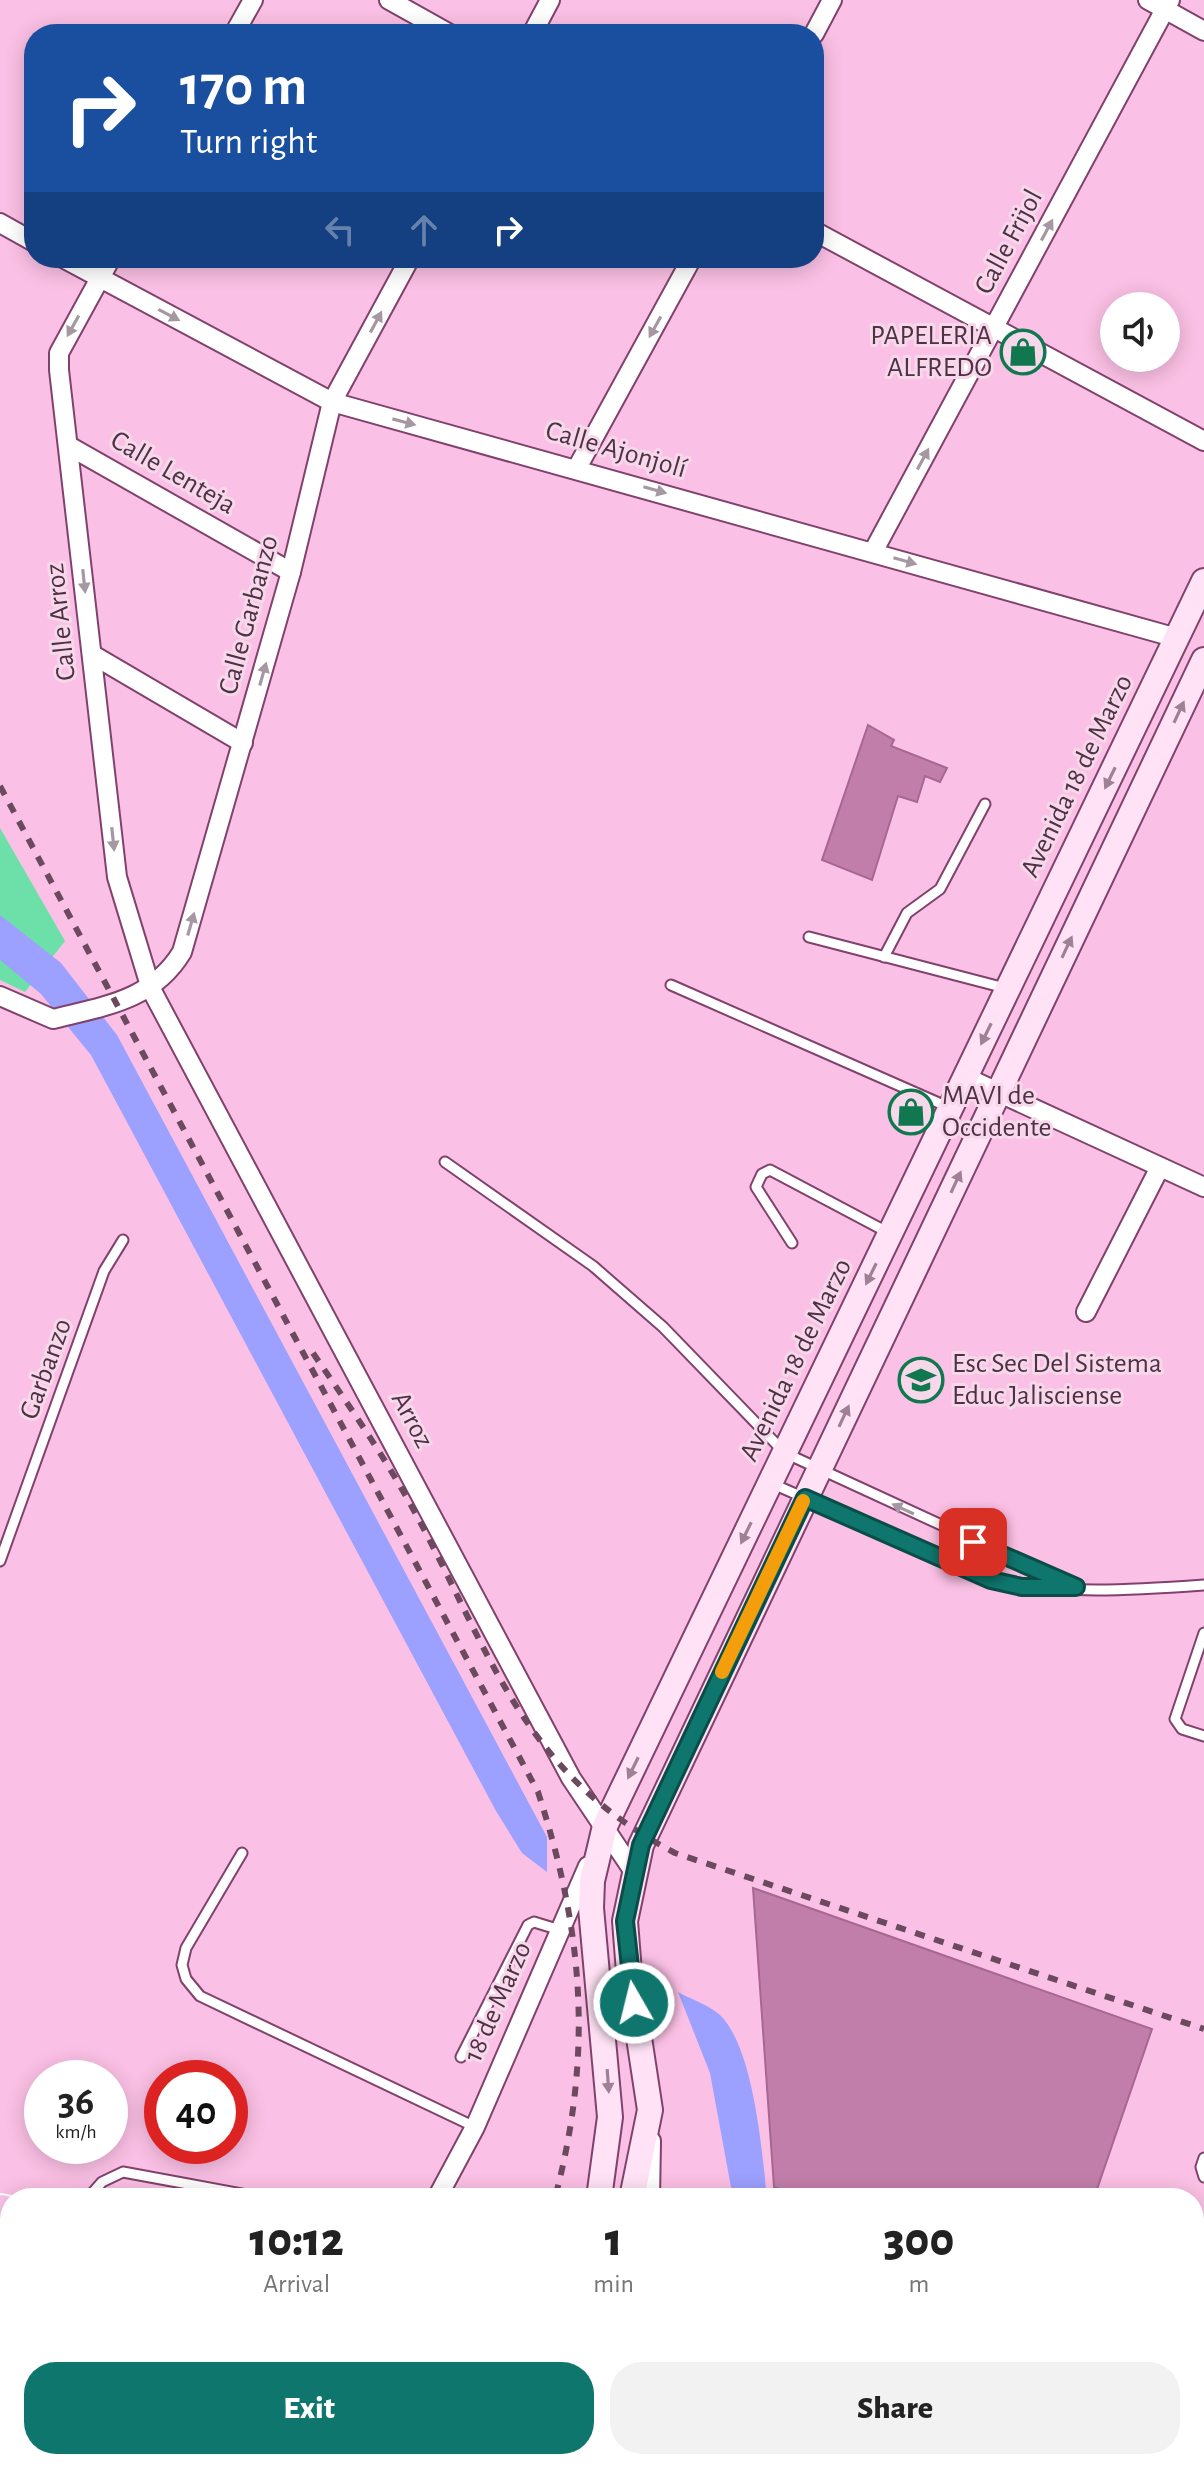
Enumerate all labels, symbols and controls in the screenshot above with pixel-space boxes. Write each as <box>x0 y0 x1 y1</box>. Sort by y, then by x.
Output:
icon: right <box>48 56 152 160</box>
text: 170 m <box>180 59 307 115</box>
text: Turn right <box>180 124 317 160</box>
street label: Calle Frijol <box>970 185 1048 299</box>
icon: left <box>318 208 362 252</box>
icon: ahead <box>402 208 446 252</box>
icon: right <box>486 208 530 252</box>
one-way arrow <box>1040 218 1053 241</box>
map controls <box>1100 292 1180 372</box>
button: sound <box>1100 292 1180 372</box>
one-way arrow <box>157 308 180 322</box>
one-way arrow <box>369 310 382 333</box>
one-way arrow <box>67 315 80 338</box>
one-way arrow <box>648 315 661 338</box>
place label: PAPELERIA ALFREDO <box>870 322 992 382</box>
shop icon: PAPELERIA ALFREDO <box>999 328 1047 376</box>
one-way arrow <box>392 416 417 428</box>
street label: Calle Ajonjolí <box>542 417 690 484</box>
street label: Calle Lenteja <box>106 426 240 520</box>
one-way arrow <box>917 447 930 470</box>
one-way arrow <box>643 484 667 497</box>
street label: Calle Garbanzo <box>214 532 284 698</box>
one-way arrow <box>894 555 918 568</box>
street label: Calle Arroz <box>41 562 81 682</box>
one-way arrow <box>78 569 91 594</box>
one-way arrow <box>257 661 270 685</box>
street label: Avenida 18 de Marzo <box>1016 670 1138 882</box>
one-way arrow <box>1172 700 1186 724</box>
one-way arrow <box>1103 766 1117 789</box>
one-way arrow <box>107 827 120 852</box>
one-way arrow <box>185 911 197 936</box>
one-way arrow <box>1060 935 1074 959</box>
one-way arrow <box>979 1022 993 1046</box>
place label: MAVI de Occidente <box>942 1082 1051 1142</box>
shop icon: MAVI de Occidente <box>887 1088 935 1136</box>
one-way arrow <box>949 1170 963 1193</box>
street label: Avenida 18 de Marzo <box>735 1254 857 1466</box>
one-way arrow <box>864 1262 878 1285</box>
street label: Garbanzo <box>15 1315 77 1423</box>
place label: Esc Sec Del Sistema Educ Jalisciense <box>952 1350 1162 1410</box>
school or university icon: Esc Sec Del Sistema Educ Jalisciense <box>897 1356 945 1404</box>
street label: Arroz <box>386 1387 438 1453</box>
one-way arrow <box>837 1405 851 1428</box>
one-way arrow <box>891 1502 914 1516</box>
pin <box>939 1508 1007 1576</box>
icon: arrive <box>951 1520 995 1564</box>
one-way arrow <box>739 1522 753 1545</box>
one-way arrow <box>626 1756 640 1779</box>
street label: 18 de Marzo <box>459 1938 537 2066</box>
position arrow <box>592 1961 676 2045</box>
speed limit sign: 40 <box>144 2060 248 2164</box>
one-way arrow <box>602 2069 615 2094</box>
text: 36 <box>58 2082 94 2122</box>
text: km/h <box>55 2122 97 2142</box>
text: 10:12 <box>250 2217 344 2265</box>
text: 1 <box>605 2217 622 2265</box>
text: 300 <box>883 2217 954 2265</box>
text: Arrival <box>263 2271 330 2297</box>
text: min <box>593 2271 634 2297</box>
text: m <box>909 2271 929 2297</box>
button: Exit <box>24 2362 594 2454</box>
button: Share <box>610 2362 1180 2454</box>

